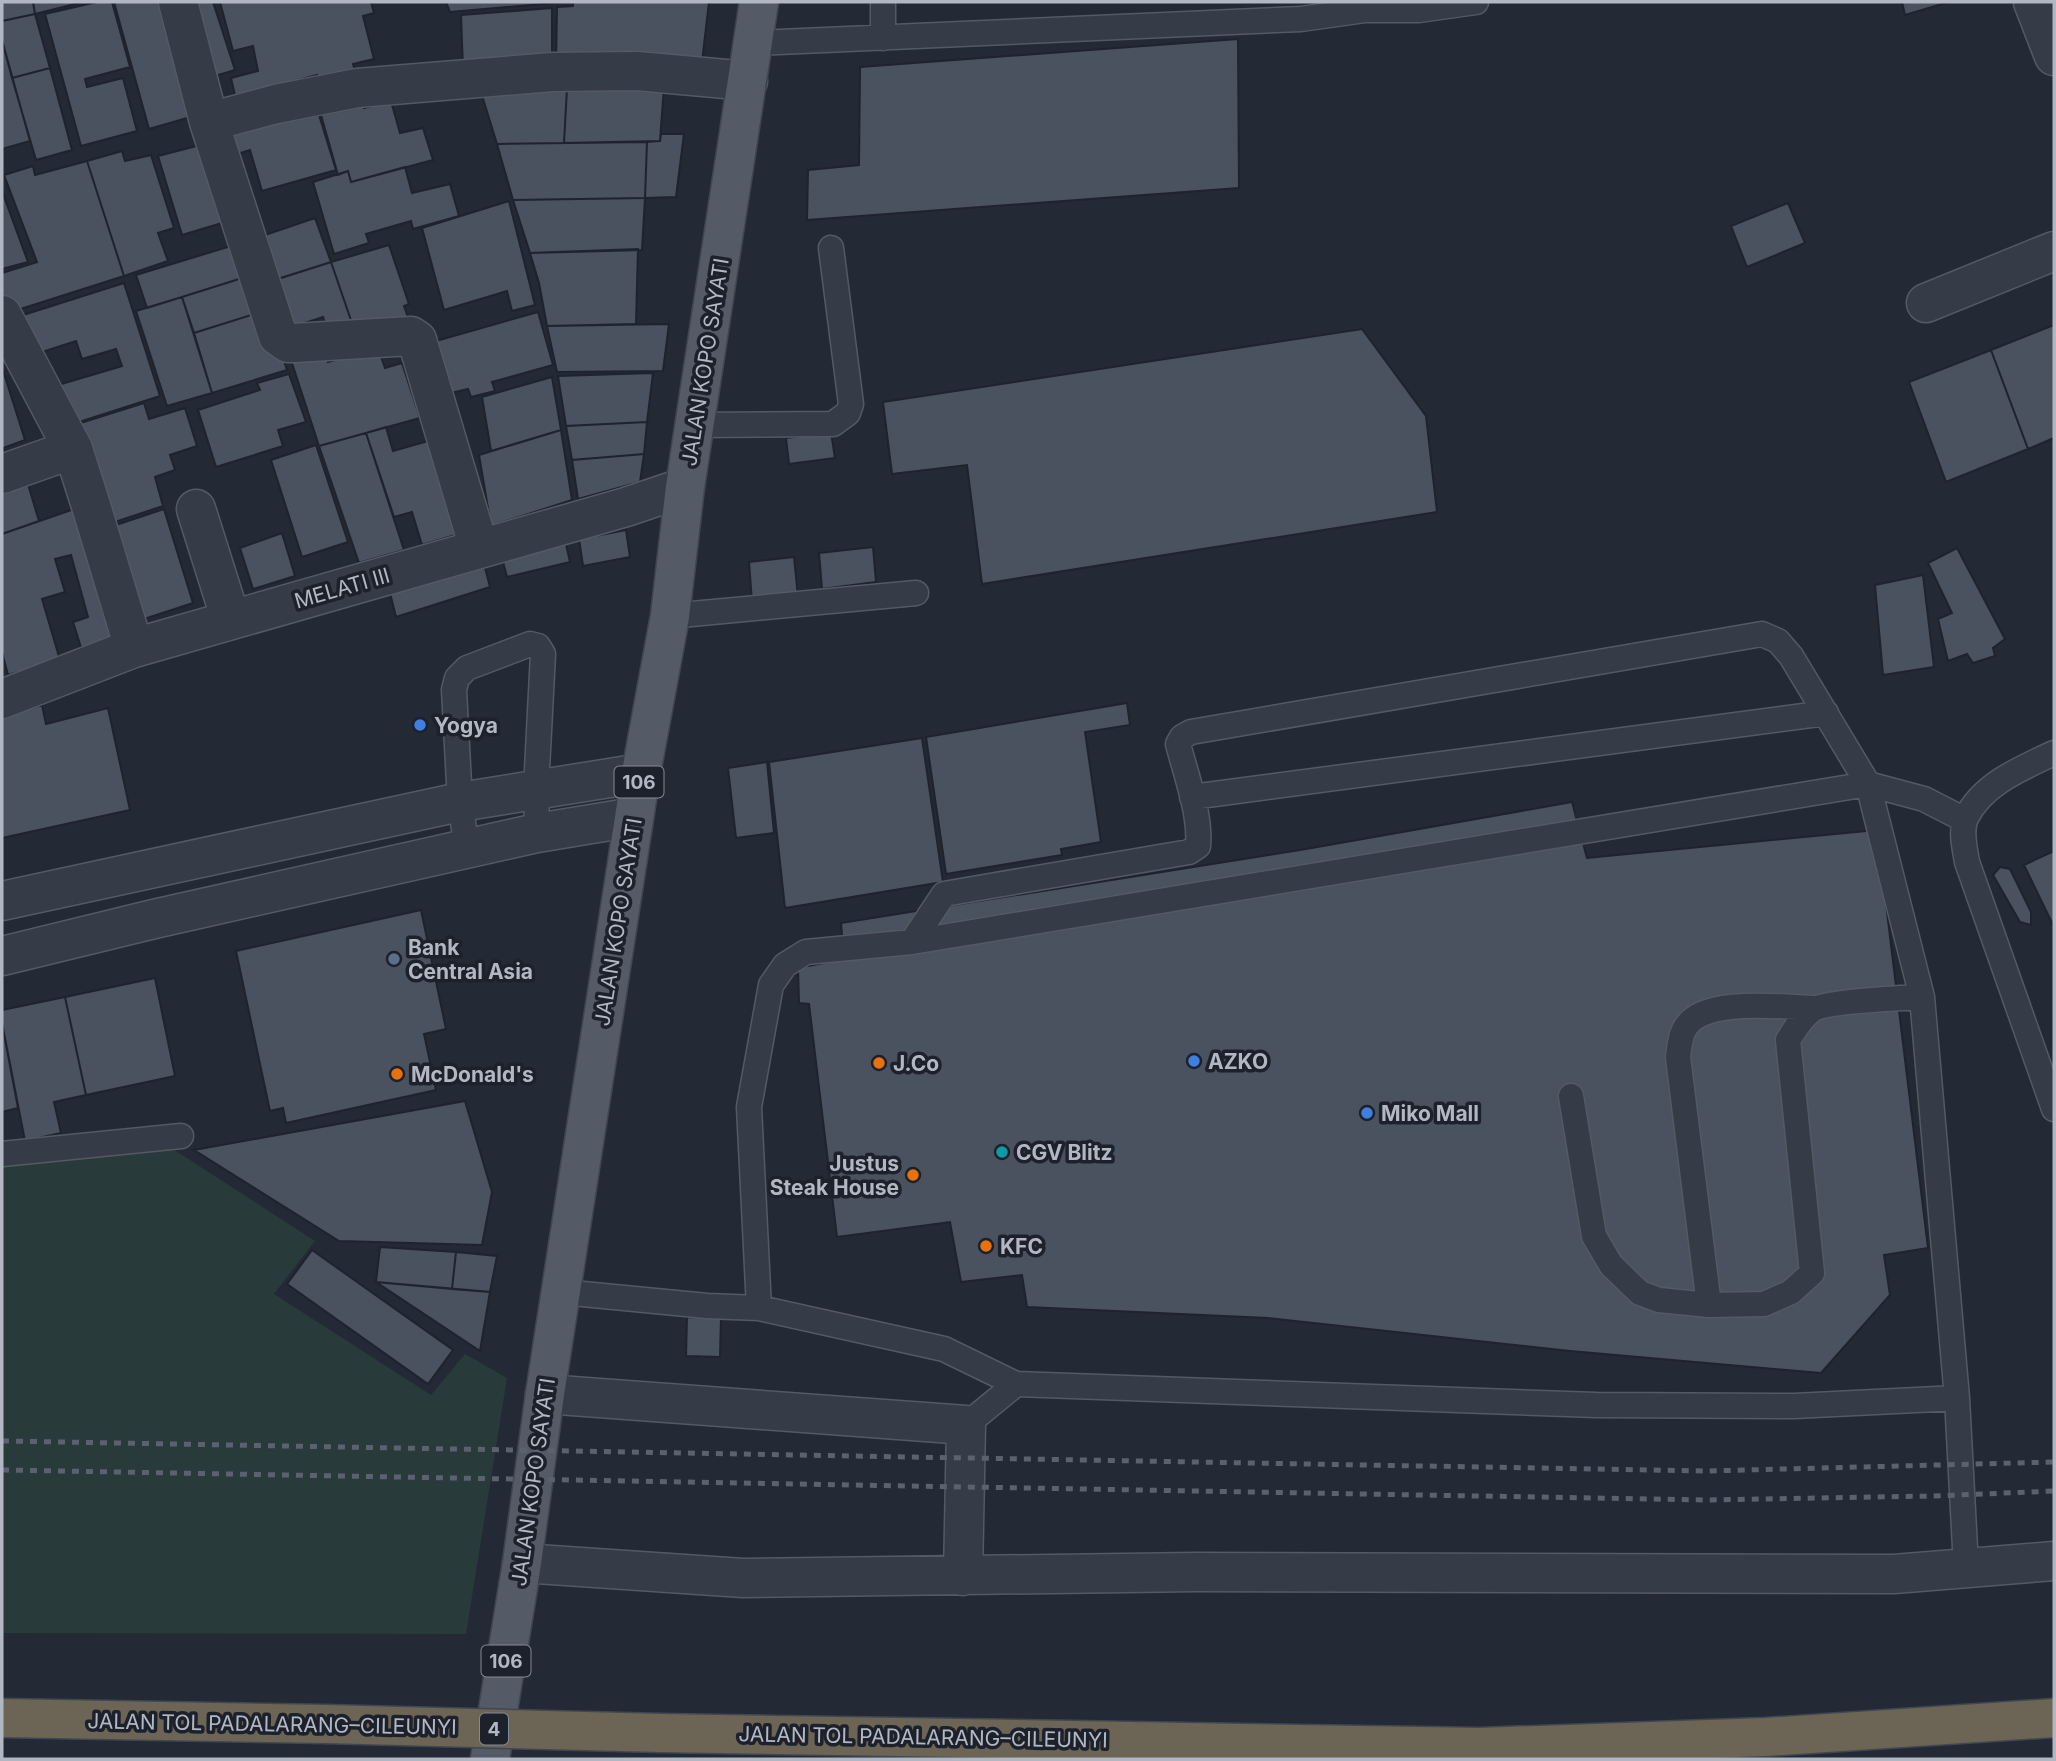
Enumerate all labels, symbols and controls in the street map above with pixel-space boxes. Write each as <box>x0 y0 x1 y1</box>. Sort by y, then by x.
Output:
street label: JALAN KOPO SAYATI <box>676 256 734 468</box>
street label: MELATI III <box>291 562 393 614</box>
place label: Yogya <box>434 713 498 738</box>
marker: Yogya <box>412 717 428 733</box>
road number: 106 <box>614 766 664 797</box>
street label: JALAN KOPO SAYATI <box>589 816 647 1028</box>
place label: Bank Central Asia <box>408 935 533 984</box>
marker: Bank Central Asia <box>386 951 402 967</box>
place label: AZKO <box>1208 1049 1268 1074</box>
place label: J.Co <box>893 1051 939 1076</box>
marker: AZKO <box>1186 1053 1202 1069</box>
marker: J.Co <box>871 1055 887 1071</box>
place label: McDonald's <box>411 1062 534 1087</box>
marker: McDonald's <box>389 1066 405 1082</box>
place label: Miko Mall <box>1381 1101 1479 1126</box>
marker: Miko Mall <box>1359 1105 1375 1121</box>
place label: CGV Blitz <box>1016 1140 1112 1165</box>
marker: CGV Blitz <box>994 1144 1010 1160</box>
place label: Justus Steak House <box>770 1151 899 1200</box>
marker: Justus Steak House <box>905 1167 921 1183</box>
place label: KFC <box>1000 1234 1043 1259</box>
marker: KFC <box>978 1238 994 1254</box>
street label: JALAN KOPO SAYATI <box>506 1376 560 1588</box>
road number: 106 <box>482 1646 530 1676</box>
street label: JALAN TOL PADALARANG–CILEUNYI <box>87 1708 457 1740</box>
road number: 4 <box>480 1714 508 1744</box>
street label: JALAN TOL PADALARANG–CILEUNYI <box>738 1721 1108 1753</box>

